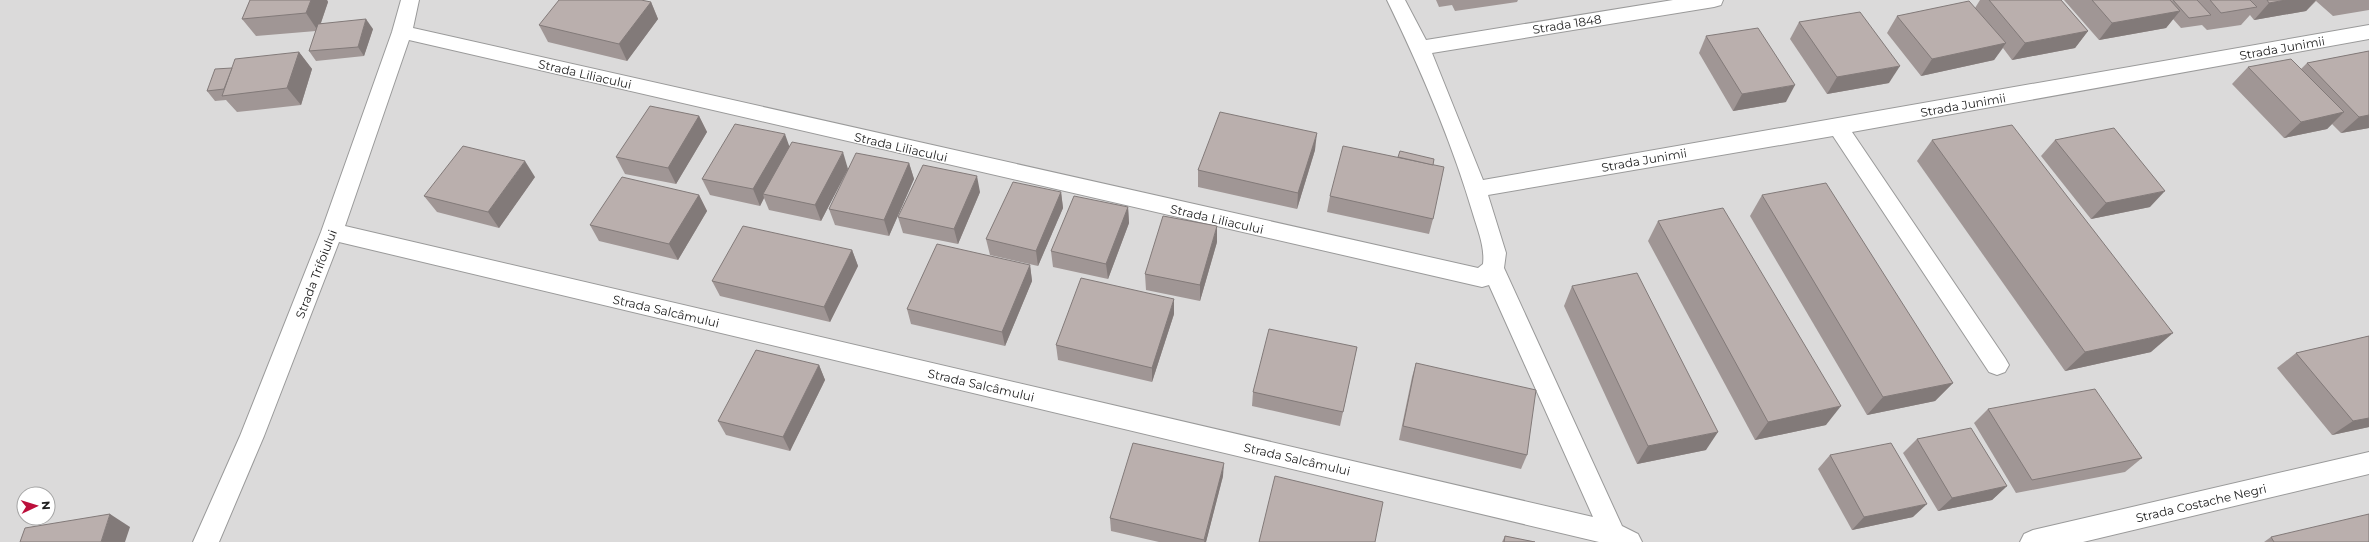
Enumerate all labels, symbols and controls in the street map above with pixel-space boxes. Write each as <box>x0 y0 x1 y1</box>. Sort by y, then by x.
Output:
street label: Strada 1848 <box>1531 11 1603 37</box>
street label: Strada Junimii <box>2238 33 2326 63</box>
street label: Strada Liliacului <box>537 56 633 92</box>
street label: Strada Junimii <box>1919 90 2007 120</box>
street label: Strada Liliacului <box>853 129 949 165</box>
street label: Strada Junimii <box>1600 145 1688 175</box>
street label: Strada Liliacului <box>1169 201 1265 237</box>
street label: Strada Trifoiului <box>292 227 340 321</box>
street label: Strada Salcâmului <box>611 291 721 331</box>
street label: Strada Salcâmului <box>926 365 1036 405</box>
street label: Strada Salcâmului <box>1242 439 1352 479</box>
street label: Strada Costache Negri <box>2134 481 2268 525</box>
north arrow <box>16 486 56 526</box>
text: N <box>39 500 53 510</box>

